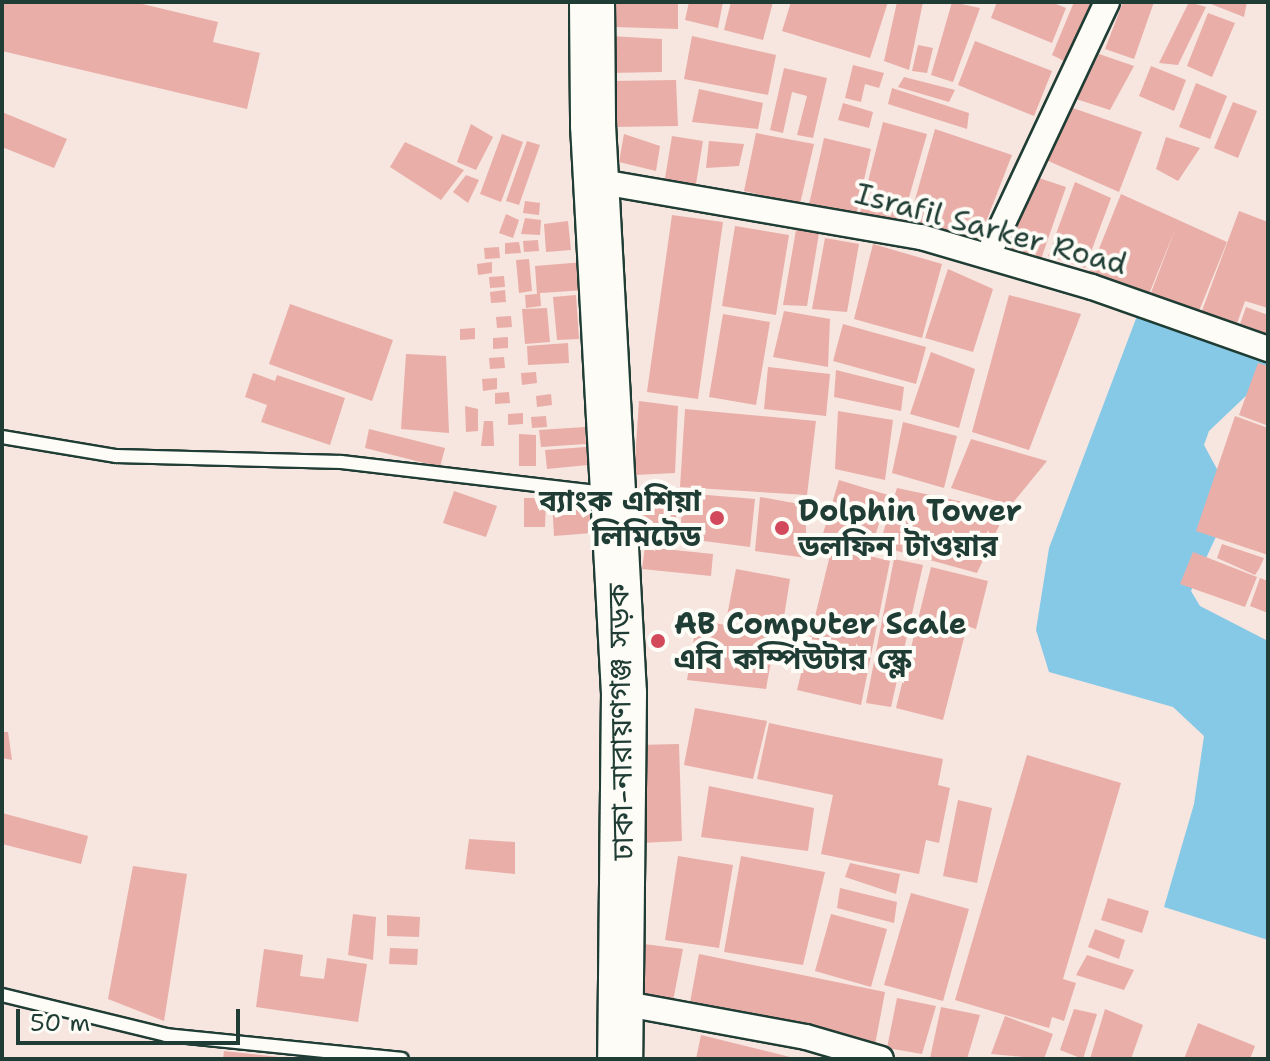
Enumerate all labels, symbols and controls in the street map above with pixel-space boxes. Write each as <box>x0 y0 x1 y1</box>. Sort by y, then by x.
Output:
street label: Israfil Sarker Road <box>851 175 1131 283</box>
place label: ব্যাংক এশিয়া লিমিটেড <box>539 483 701 554</box>
place label: Dolphin Tower ডলফিন টাওয়ার <box>798 493 1022 564</box>
marker: ব্যাংক এশিয়া লিমিটেড <box>708 509 726 527</box>
marker: Dolphin Tower ডলফিন টাওয়ার <box>773 519 791 537</box>
street label: ঢাকা-নারায়ণগঞ্জ সড়ক <box>601 583 641 861</box>
place label: AB Computer Scale এবি কম্পিউটার স্কেল <box>674 606 967 676</box>
marker: AB Computer Scale এবি কম্পিউটার স্কেল <box>649 632 667 650</box>
scale bar <box>20 993 244 1043</box>
text: 50 m <box>30 1007 90 1039</box>

